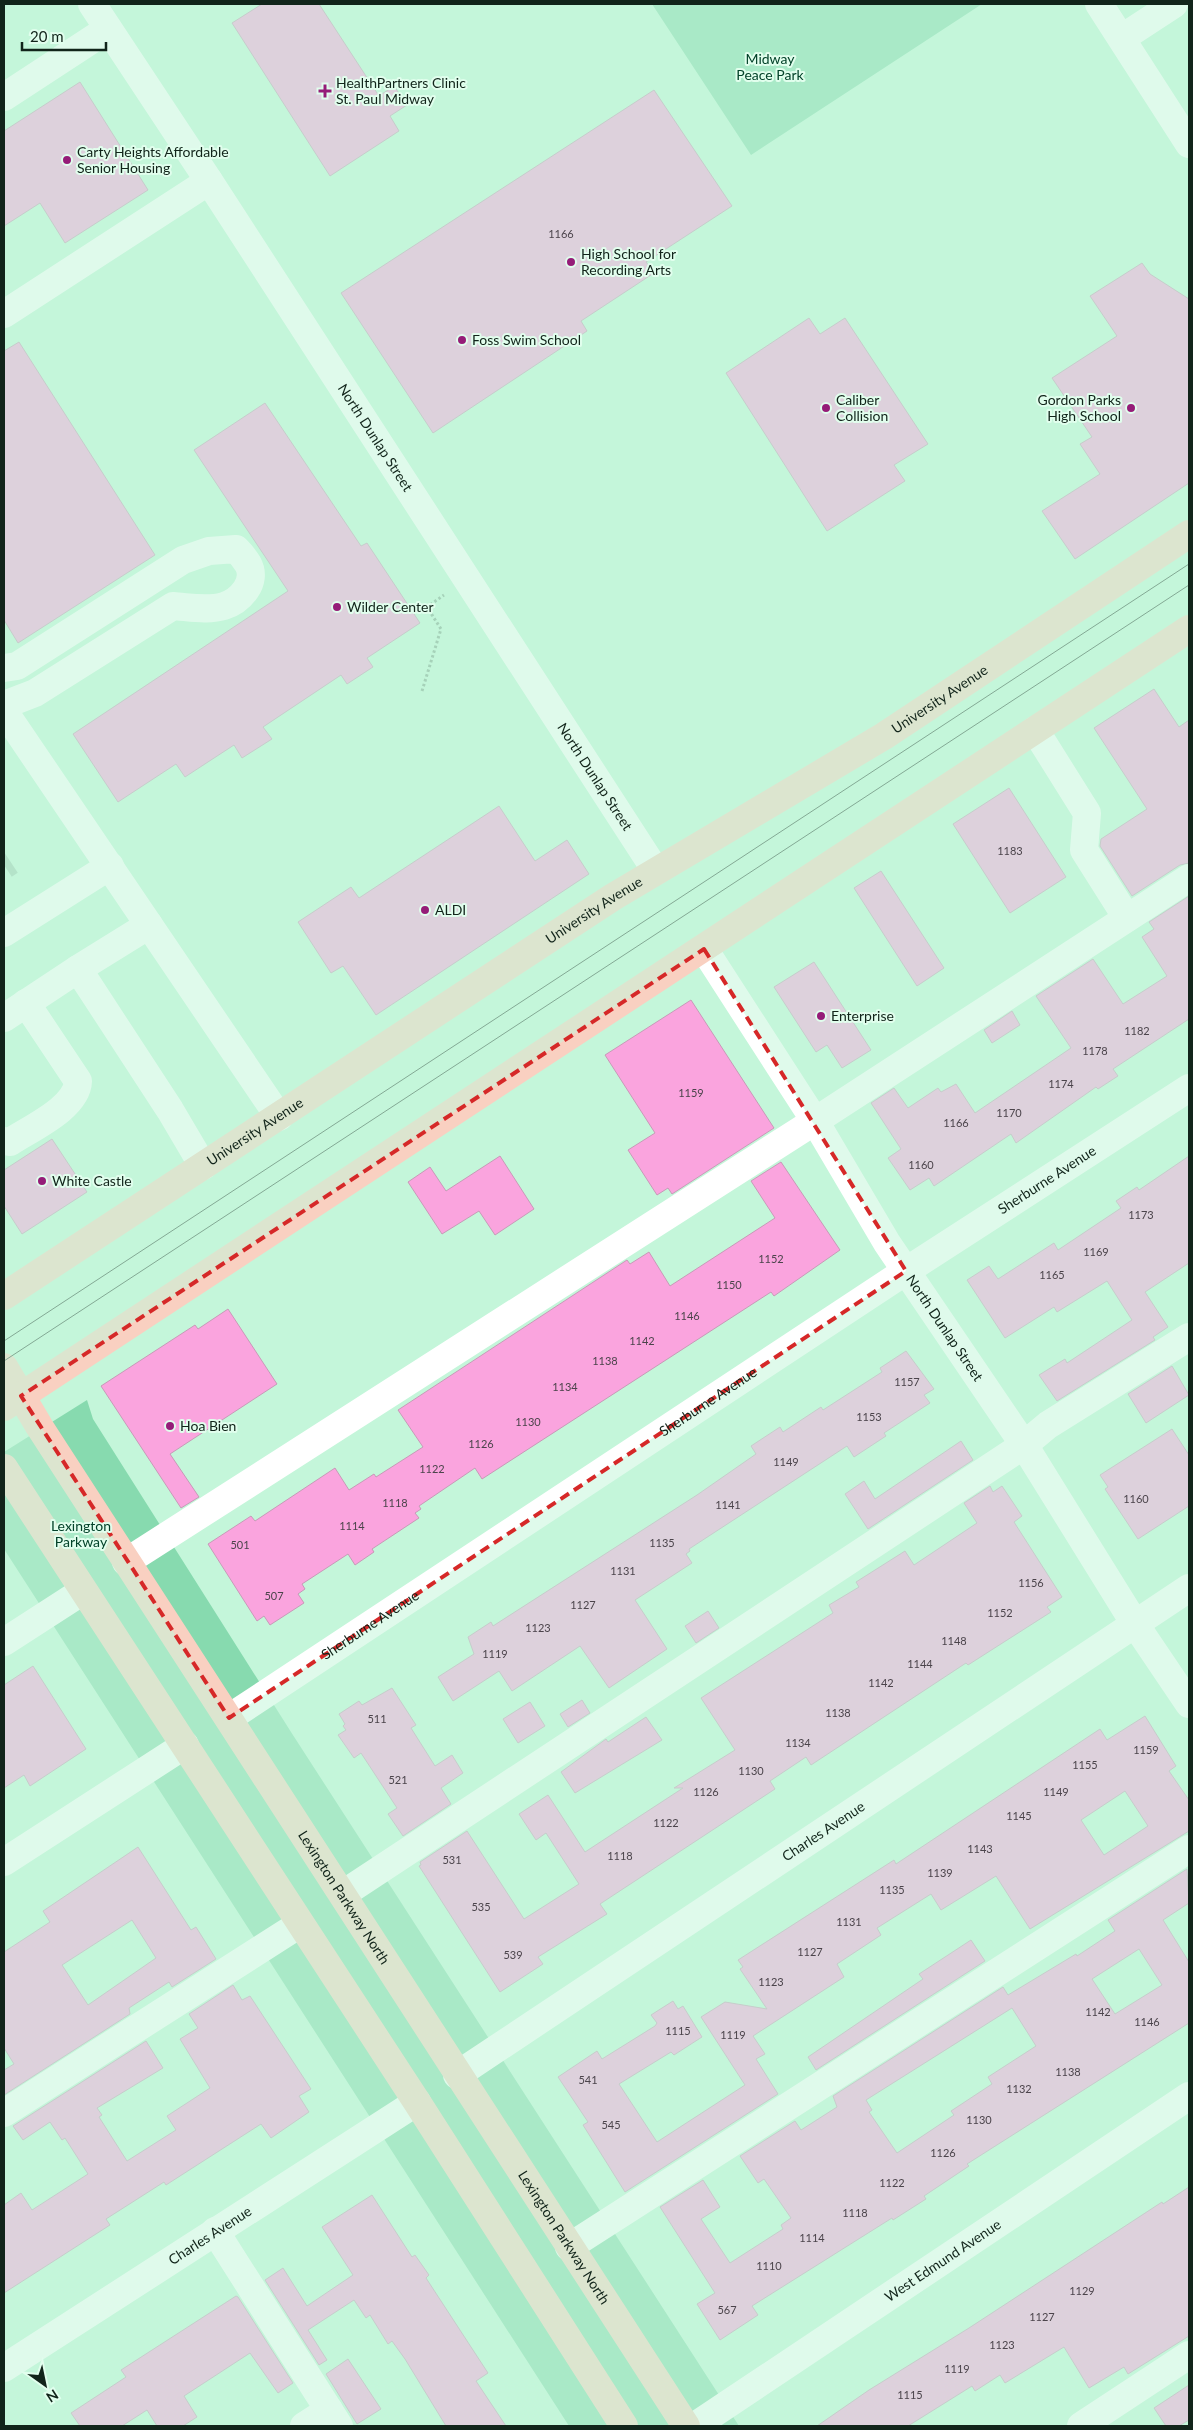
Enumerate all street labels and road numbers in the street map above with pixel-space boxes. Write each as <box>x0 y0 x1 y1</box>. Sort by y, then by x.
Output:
street label: North Dunlap Street <box>335 380 417 494</box>
street label: University Avenue <box>888 661 991 737</box>
street label: North Dunlap Street <box>554 719 636 833</box>
street label: University Avenue <box>542 873 645 947</box>
street label: University Avenue <box>203 1093 306 1169</box>
street label: Sherburne Avenue <box>994 1142 1099 1217</box>
street label: North Dunlap Street <box>903 1271 987 1384</box>
street label: Sherburne Avenue <box>656 1363 760 1440</box>
street label: Sherburne Avenue <box>318 1586 422 1663</box>
street label: Charles Avenue <box>779 1797 868 1864</box>
street label: Lexington Parkway North <box>295 1827 394 1967</box>
street label: Lexington Parkway North <box>515 2167 614 2307</box>
street label: Charles Avenue <box>165 2202 254 2268</box>
street label: West Edmund Avenue <box>881 2215 1004 2305</box>

